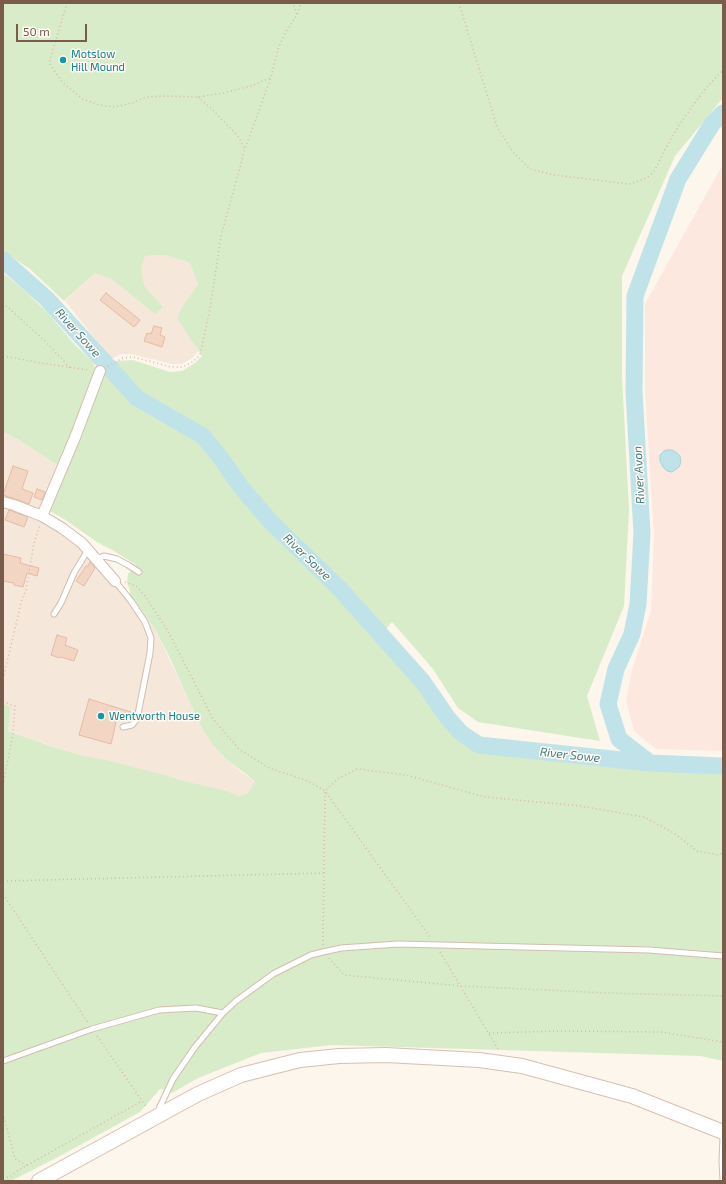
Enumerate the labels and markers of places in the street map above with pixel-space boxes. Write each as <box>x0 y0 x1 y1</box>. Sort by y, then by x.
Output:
place label: Motslow Hill Mound <box>71 47 125 73</box>
marker: Motslow Hill Mound <box>58 55 68 65</box>
place label: Wentworth House <box>109 709 200 723</box>
marker: Wentworth House <box>96 711 106 721</box>

